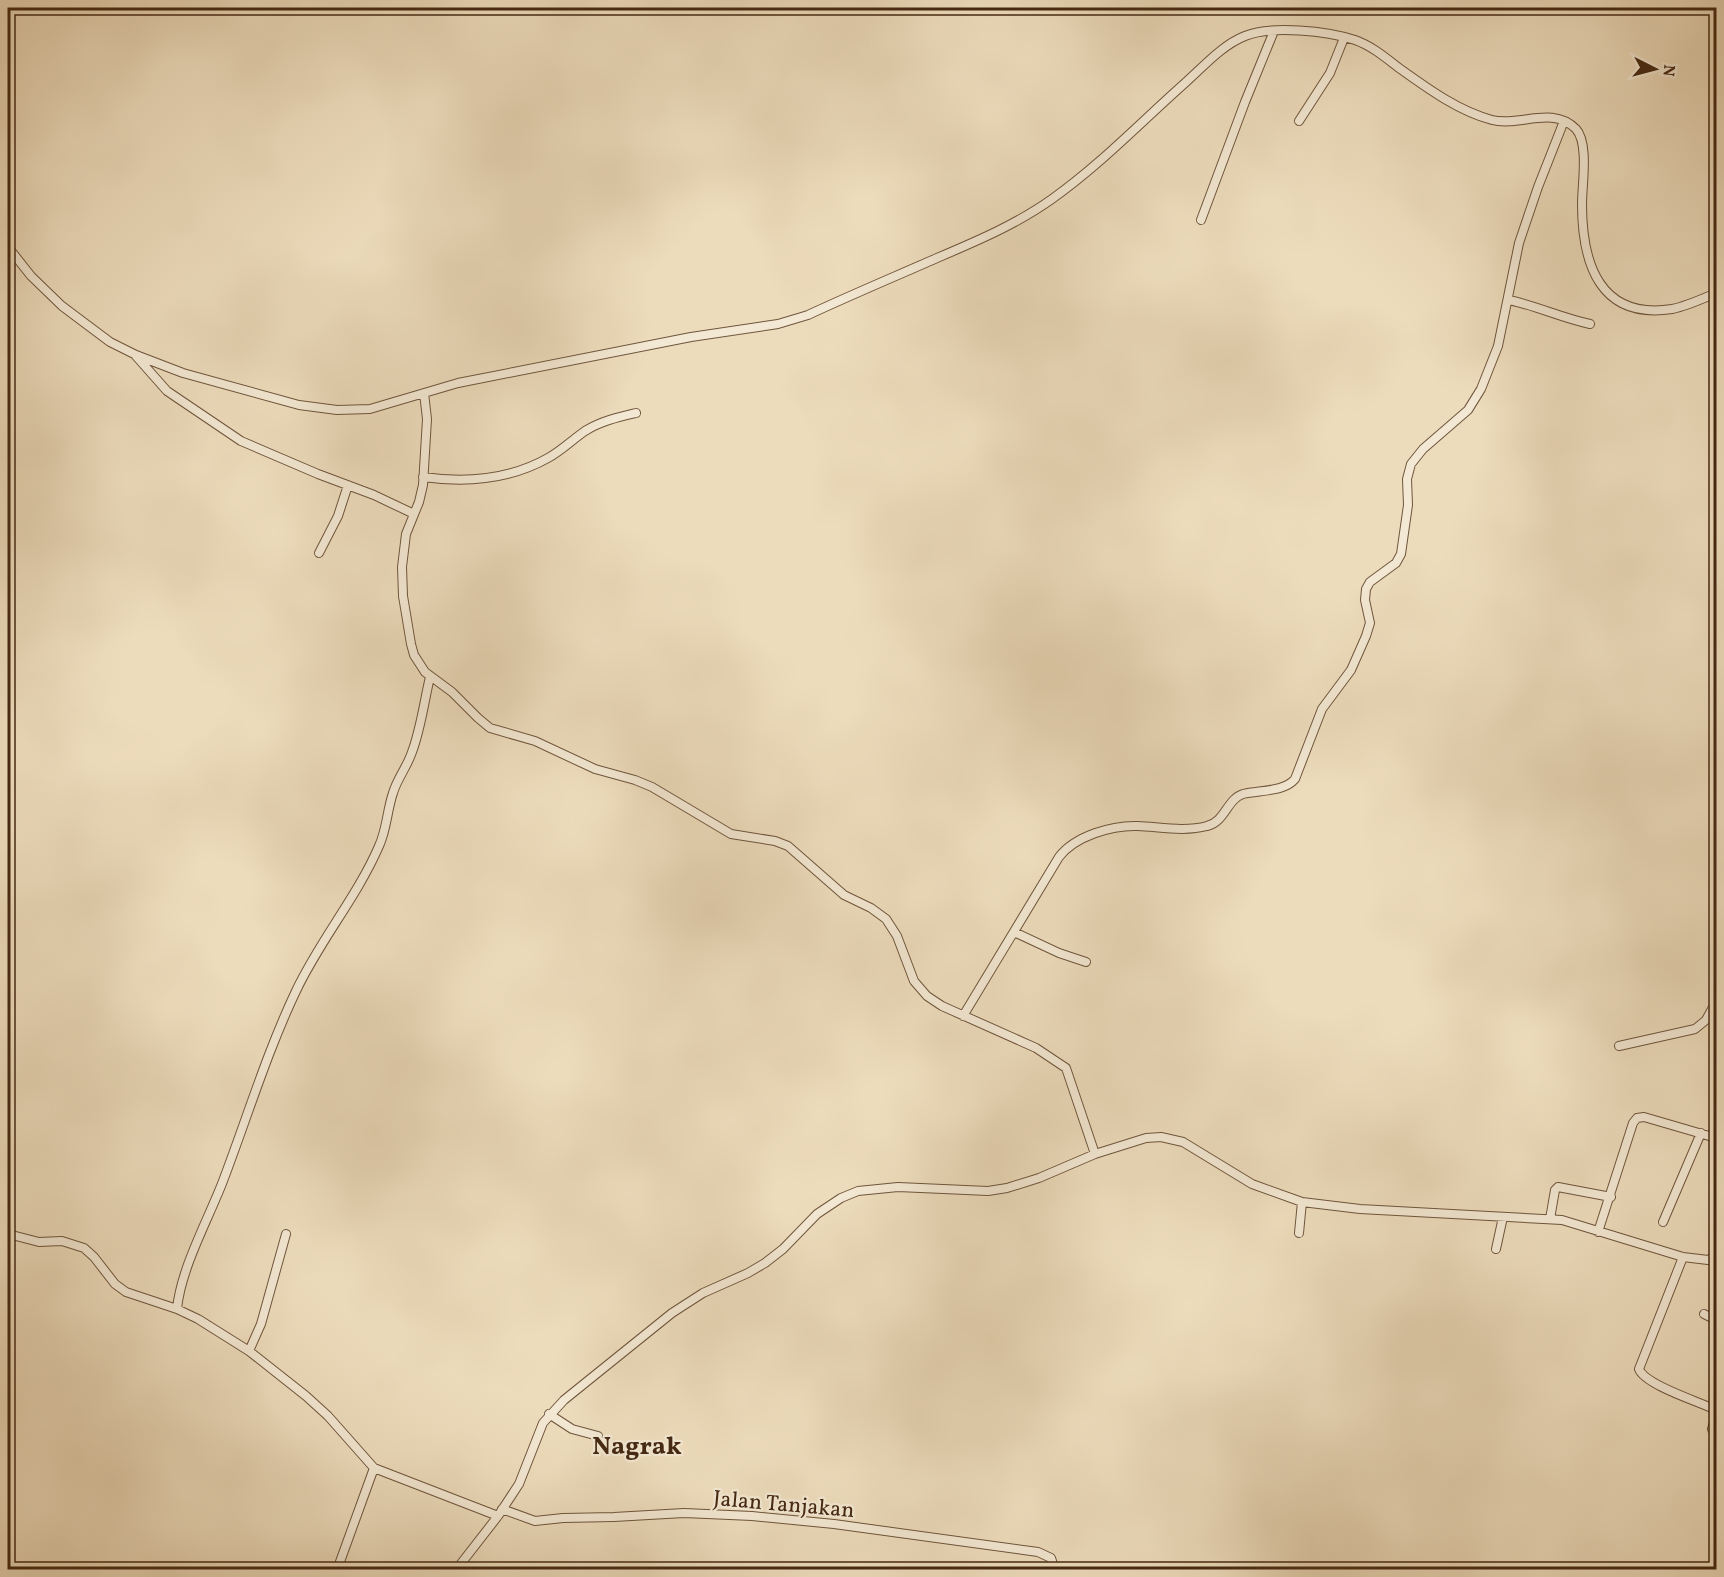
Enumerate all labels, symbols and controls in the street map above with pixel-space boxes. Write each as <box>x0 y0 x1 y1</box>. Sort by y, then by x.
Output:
north arrow <box>1625 39 1685 99</box>
text: N <box>1656 63 1679 78</box>
district label: Nagrak <box>592 1429 682 1465</box>
street label: Jalan Tanjakan <box>712 1484 856 1527</box>

